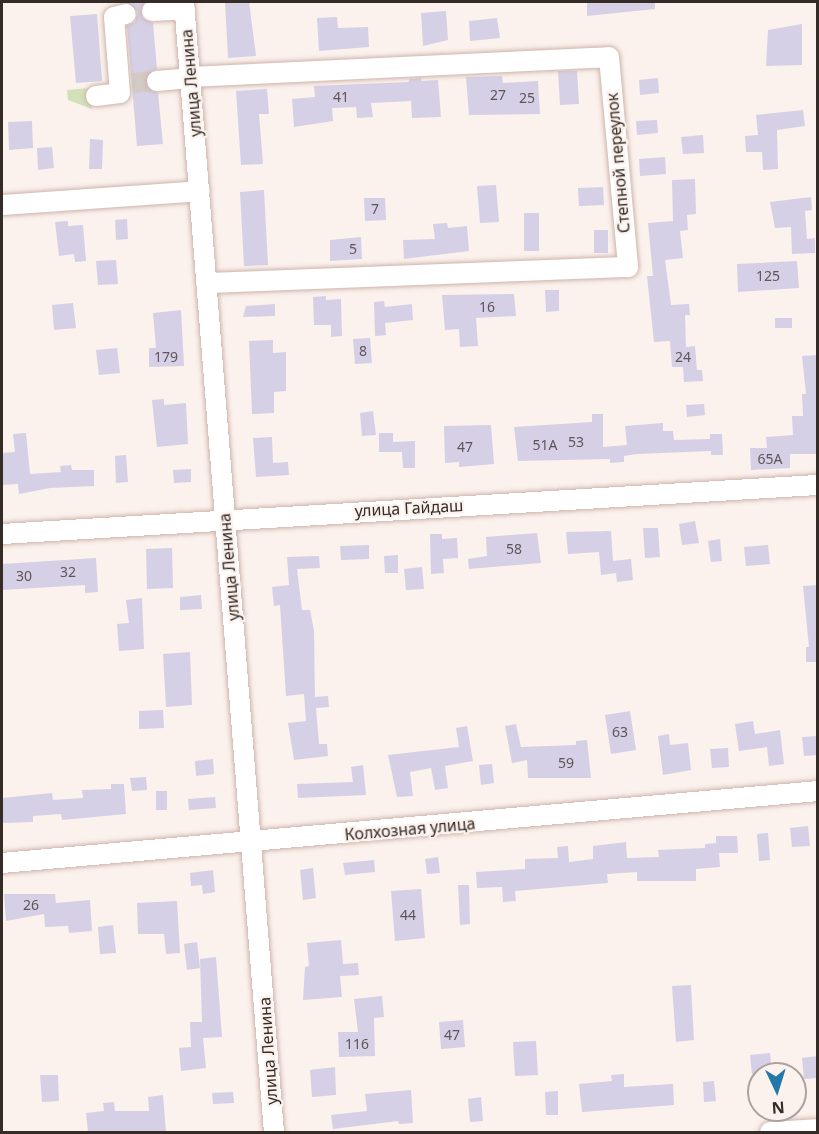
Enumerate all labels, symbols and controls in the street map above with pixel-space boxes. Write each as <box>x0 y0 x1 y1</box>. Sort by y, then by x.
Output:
street label: улица Ленина <box>177 28 205 138</box>
house number: 27 <box>490 87 506 103</box>
house number: 41 <box>333 89 349 105</box>
house number: 25 <box>519 90 535 106</box>
street label: Степной переулок <box>602 92 634 234</box>
house number: 7 <box>371 201 379 217</box>
house number: 5 <box>349 241 357 257</box>
house number: 125 <box>756 268 780 284</box>
house number: 16 <box>479 299 495 315</box>
house number: 8 <box>359 343 367 359</box>
house number: 179 <box>154 349 178 365</box>
house number: 24 <box>675 349 691 365</box>
house number: 53 <box>568 434 584 450</box>
house number: 51А <box>533 437 557 453</box>
house number: 47 <box>457 439 473 455</box>
house number: 65А <box>758 451 782 467</box>
street label: улица Гайдаш <box>354 496 464 520</box>
street label: улица Ленина <box>215 512 243 622</box>
house number: 58 <box>506 541 522 557</box>
house number: 32 <box>60 564 76 580</box>
house number: 30 <box>16 568 32 584</box>
house number: 63 <box>612 724 628 740</box>
house number: 59 <box>558 755 574 771</box>
street label: Колхозная улица <box>344 814 476 844</box>
house number: 26 <box>23 897 39 913</box>
house number: 44 <box>400 907 416 923</box>
street label: улица Ленина <box>255 996 281 1106</box>
house number: 47 <box>444 1027 460 1043</box>
house number: 116 <box>345 1036 369 1052</box>
north arrow <box>747 1062 807 1122</box>
text: N <box>771 1097 785 1119</box>

